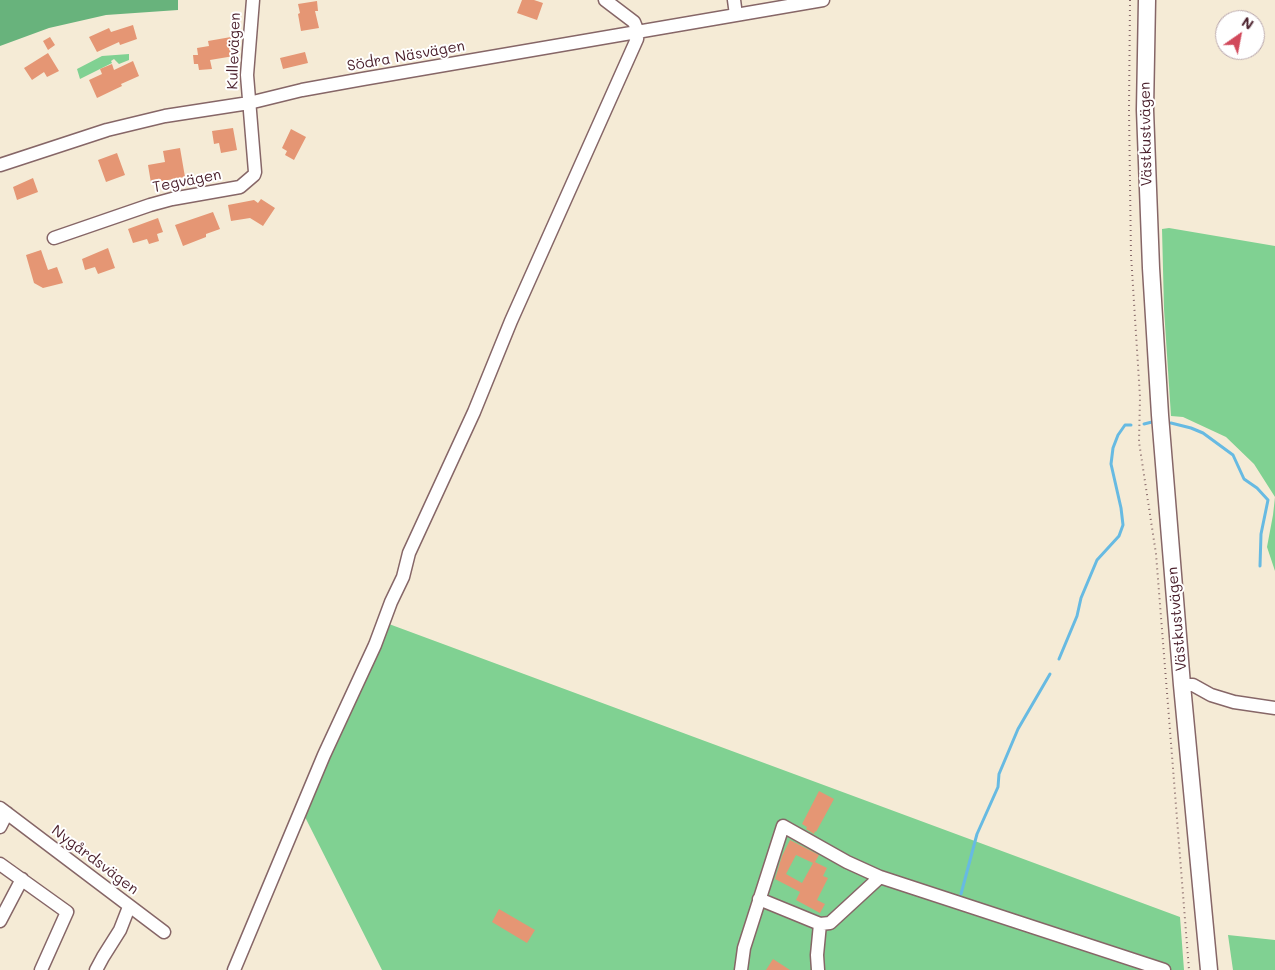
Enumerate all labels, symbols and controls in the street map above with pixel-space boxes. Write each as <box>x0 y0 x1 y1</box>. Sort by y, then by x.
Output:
north arrow <box>1215 10 1265 60</box>
street label: Kullevägen <box>224 12 244 90</box>
text: N <box>1238 12 1258 34</box>
street label: Södra Näsvägen <box>346 37 466 75</box>
street label: Västkustvägen <box>1136 81 1156 187</box>
street label: Tegvägen <box>151 166 223 196</box>
street label: Västkustvägen <box>1163 566 1191 672</box>
street label: Nygårdsvägen <box>48 821 142 899</box>

